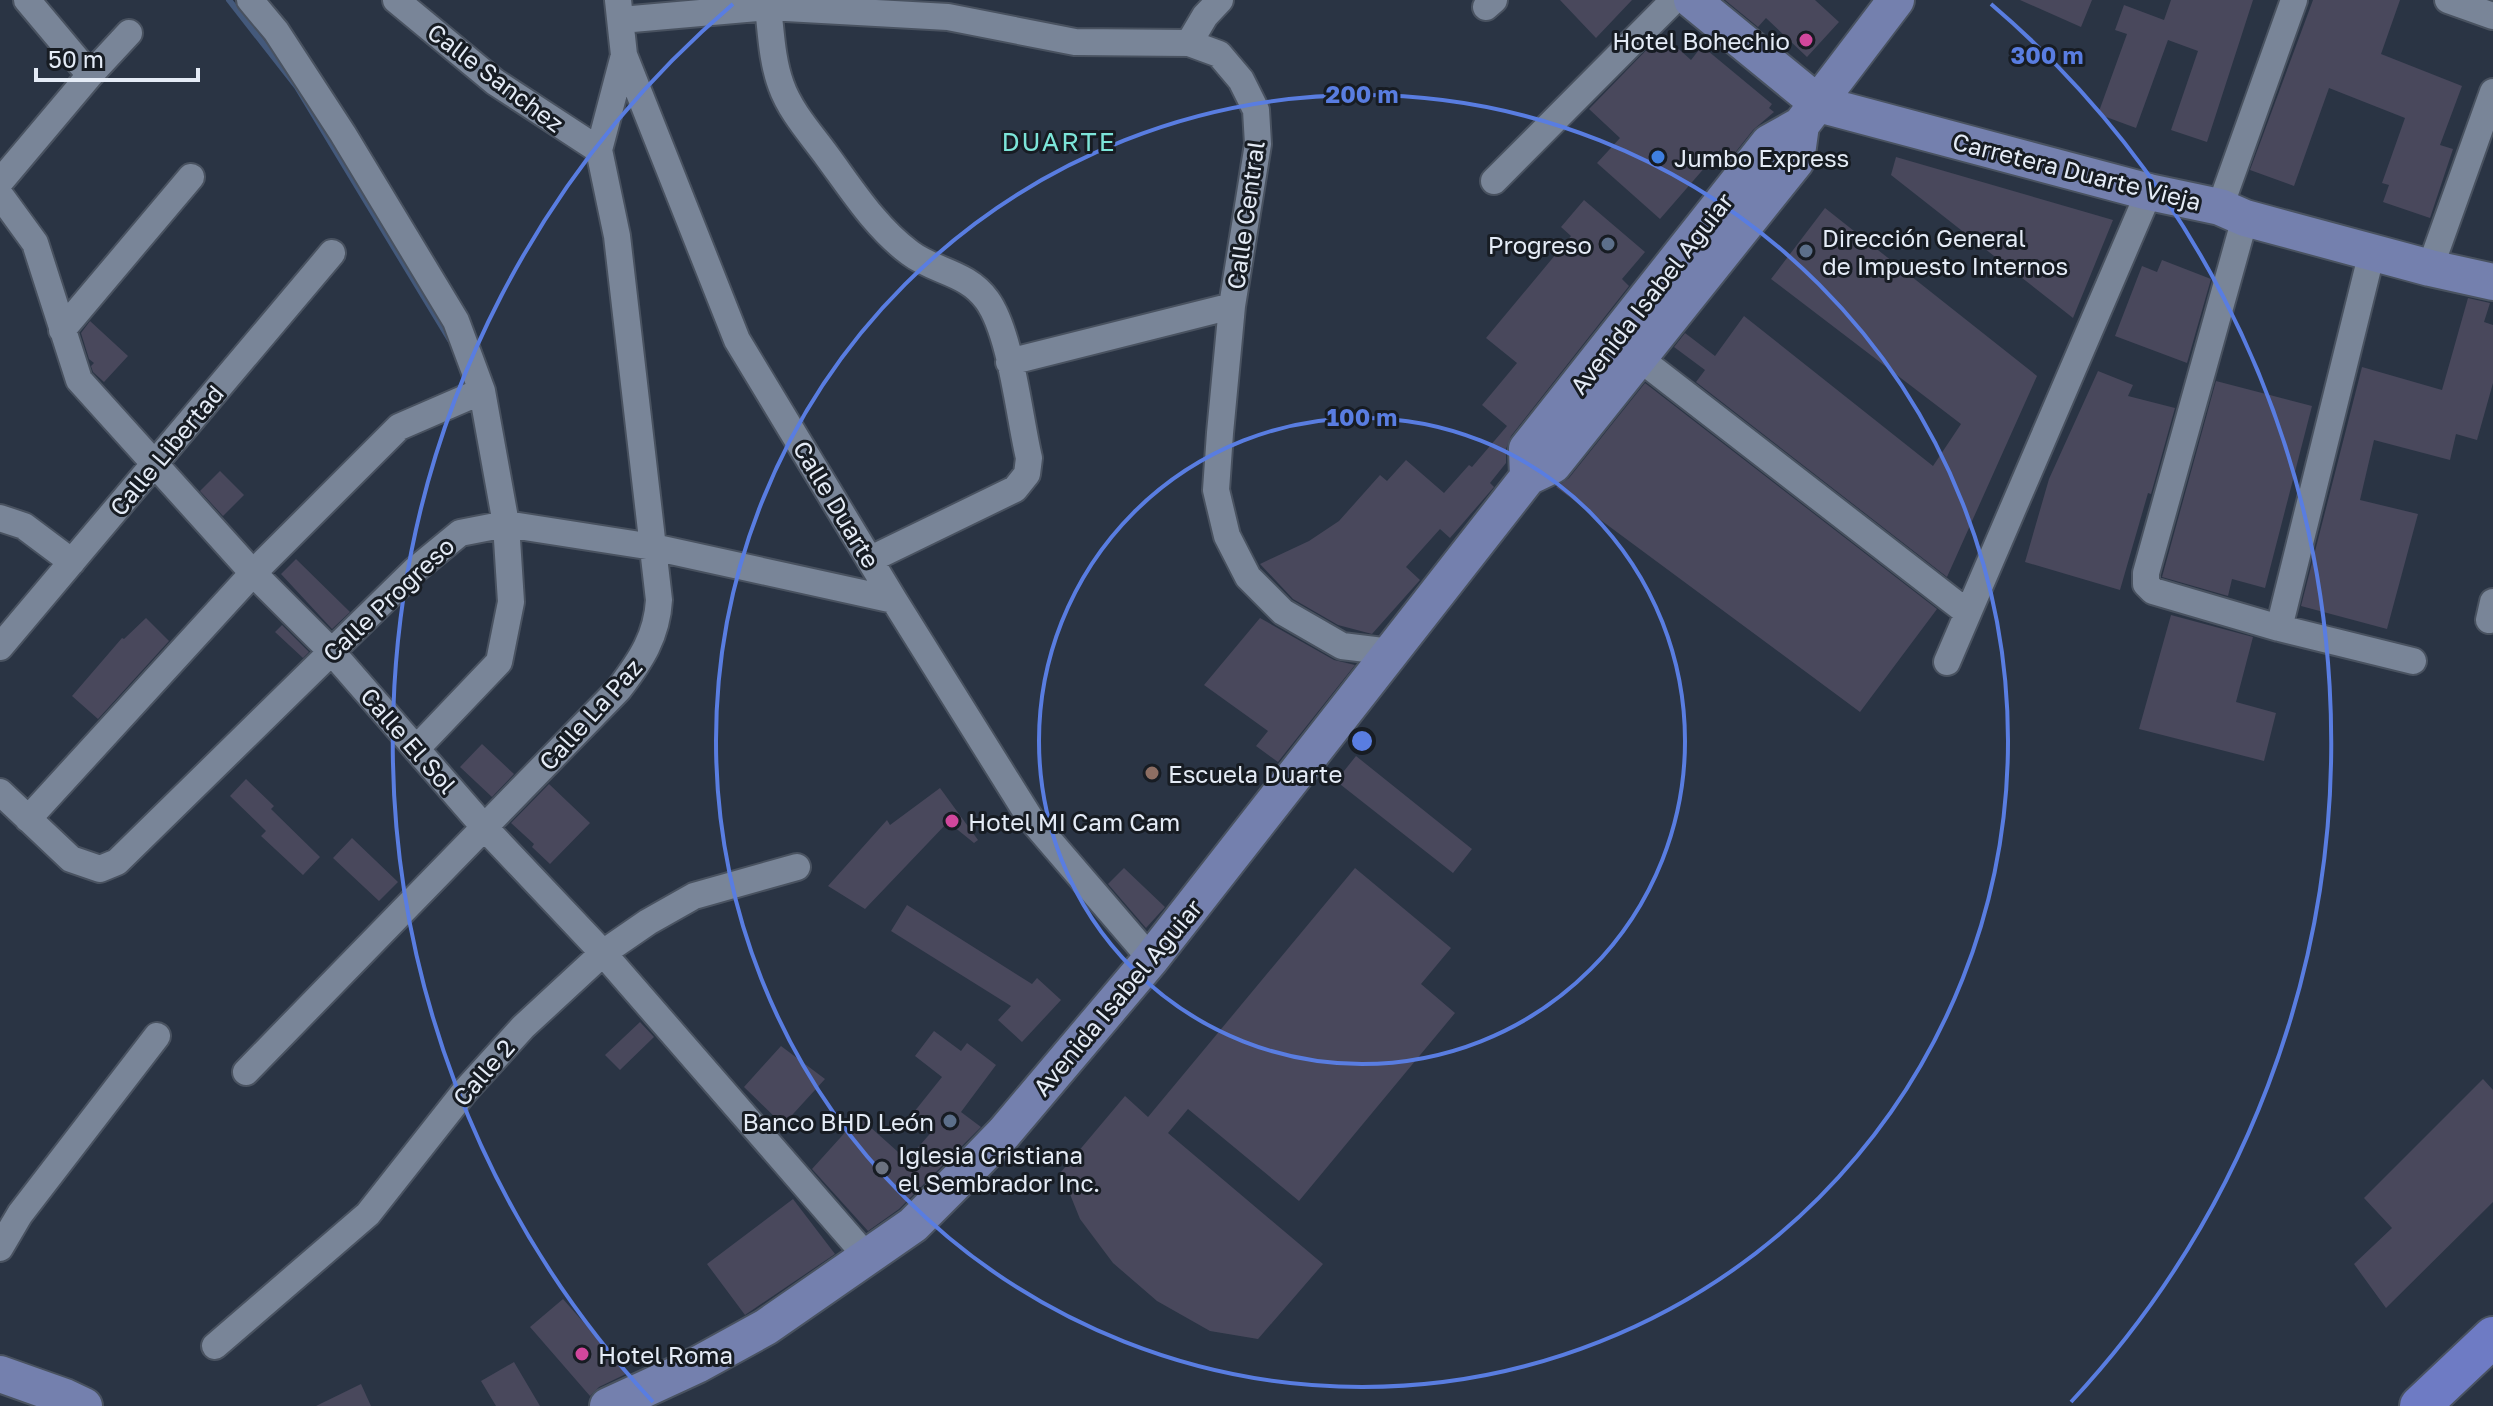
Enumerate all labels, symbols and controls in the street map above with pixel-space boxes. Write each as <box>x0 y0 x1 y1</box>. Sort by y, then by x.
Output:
street label: Calle Sanchez <box>422 16 570 138</box>
place label: Hotel Bohechio <box>1612 26 1790 55</box>
marker: Hotel Bohechio <box>1797 31 1815 49</box>
scale bar <box>36 32 198 82</box>
text: 300 m <box>2011 40 2083 69</box>
text: 50 m <box>48 44 104 73</box>
text: 200 m <box>1326 79 1398 108</box>
district label: DUARTE <box>1001 126 1117 157</box>
street label: Carretera Duarte Vieja <box>1950 126 2204 216</box>
street label: Calle Central <box>1220 139 1270 291</box>
place label: Jumbo Express <box>1674 143 1849 172</box>
marker: Jumbo Express <box>1649 148 1667 166</box>
street label: Avenida Isabel Aguiar <box>1563 186 1739 400</box>
place label: Dirección General de Impuesto Internos <box>1822 223 2068 280</box>
place label: Progreso <box>1488 230 1592 259</box>
marker: Progreso <box>1599 235 1617 253</box>
marker: Dirección General de Impuesto Internos <box>1797 242 1815 260</box>
street label: Calle Libertad <box>103 379 229 521</box>
text: 100 m <box>1327 402 1397 431</box>
street label: Calle Duarte <box>788 435 886 573</box>
street label: Calle Progreso <box>316 531 460 667</box>
street label: Calle La Paz <box>532 652 648 776</box>
street label: Calle El Sol <box>355 681 463 799</box>
centre of rings <box>1348 727 1376 755</box>
place label: Escuela Duarte <box>1168 759 1342 788</box>
marker: Escuela Duarte <box>1143 764 1161 782</box>
place label: Hotel MI Cam Cam <box>968 807 1180 836</box>
marker: Hotel MI Cam Cam <box>943 812 961 830</box>
street label: Avenida Isabel Aguiar <box>1026 893 1208 1101</box>
street label: Calle 2 <box>446 1033 520 1111</box>
place label: Banco BHD León <box>742 1107 934 1136</box>
marker: Banco BHD León <box>941 1112 959 1130</box>
place label: Iglesia Cristiana el Sembrador Inc. <box>898 1140 1100 1197</box>
marker: Iglesia Cristiana el Sembrador Inc. <box>873 1159 891 1177</box>
place label: Hotel Roma <box>598 1340 733 1369</box>
marker: Hotel Roma <box>573 1345 591 1363</box>

